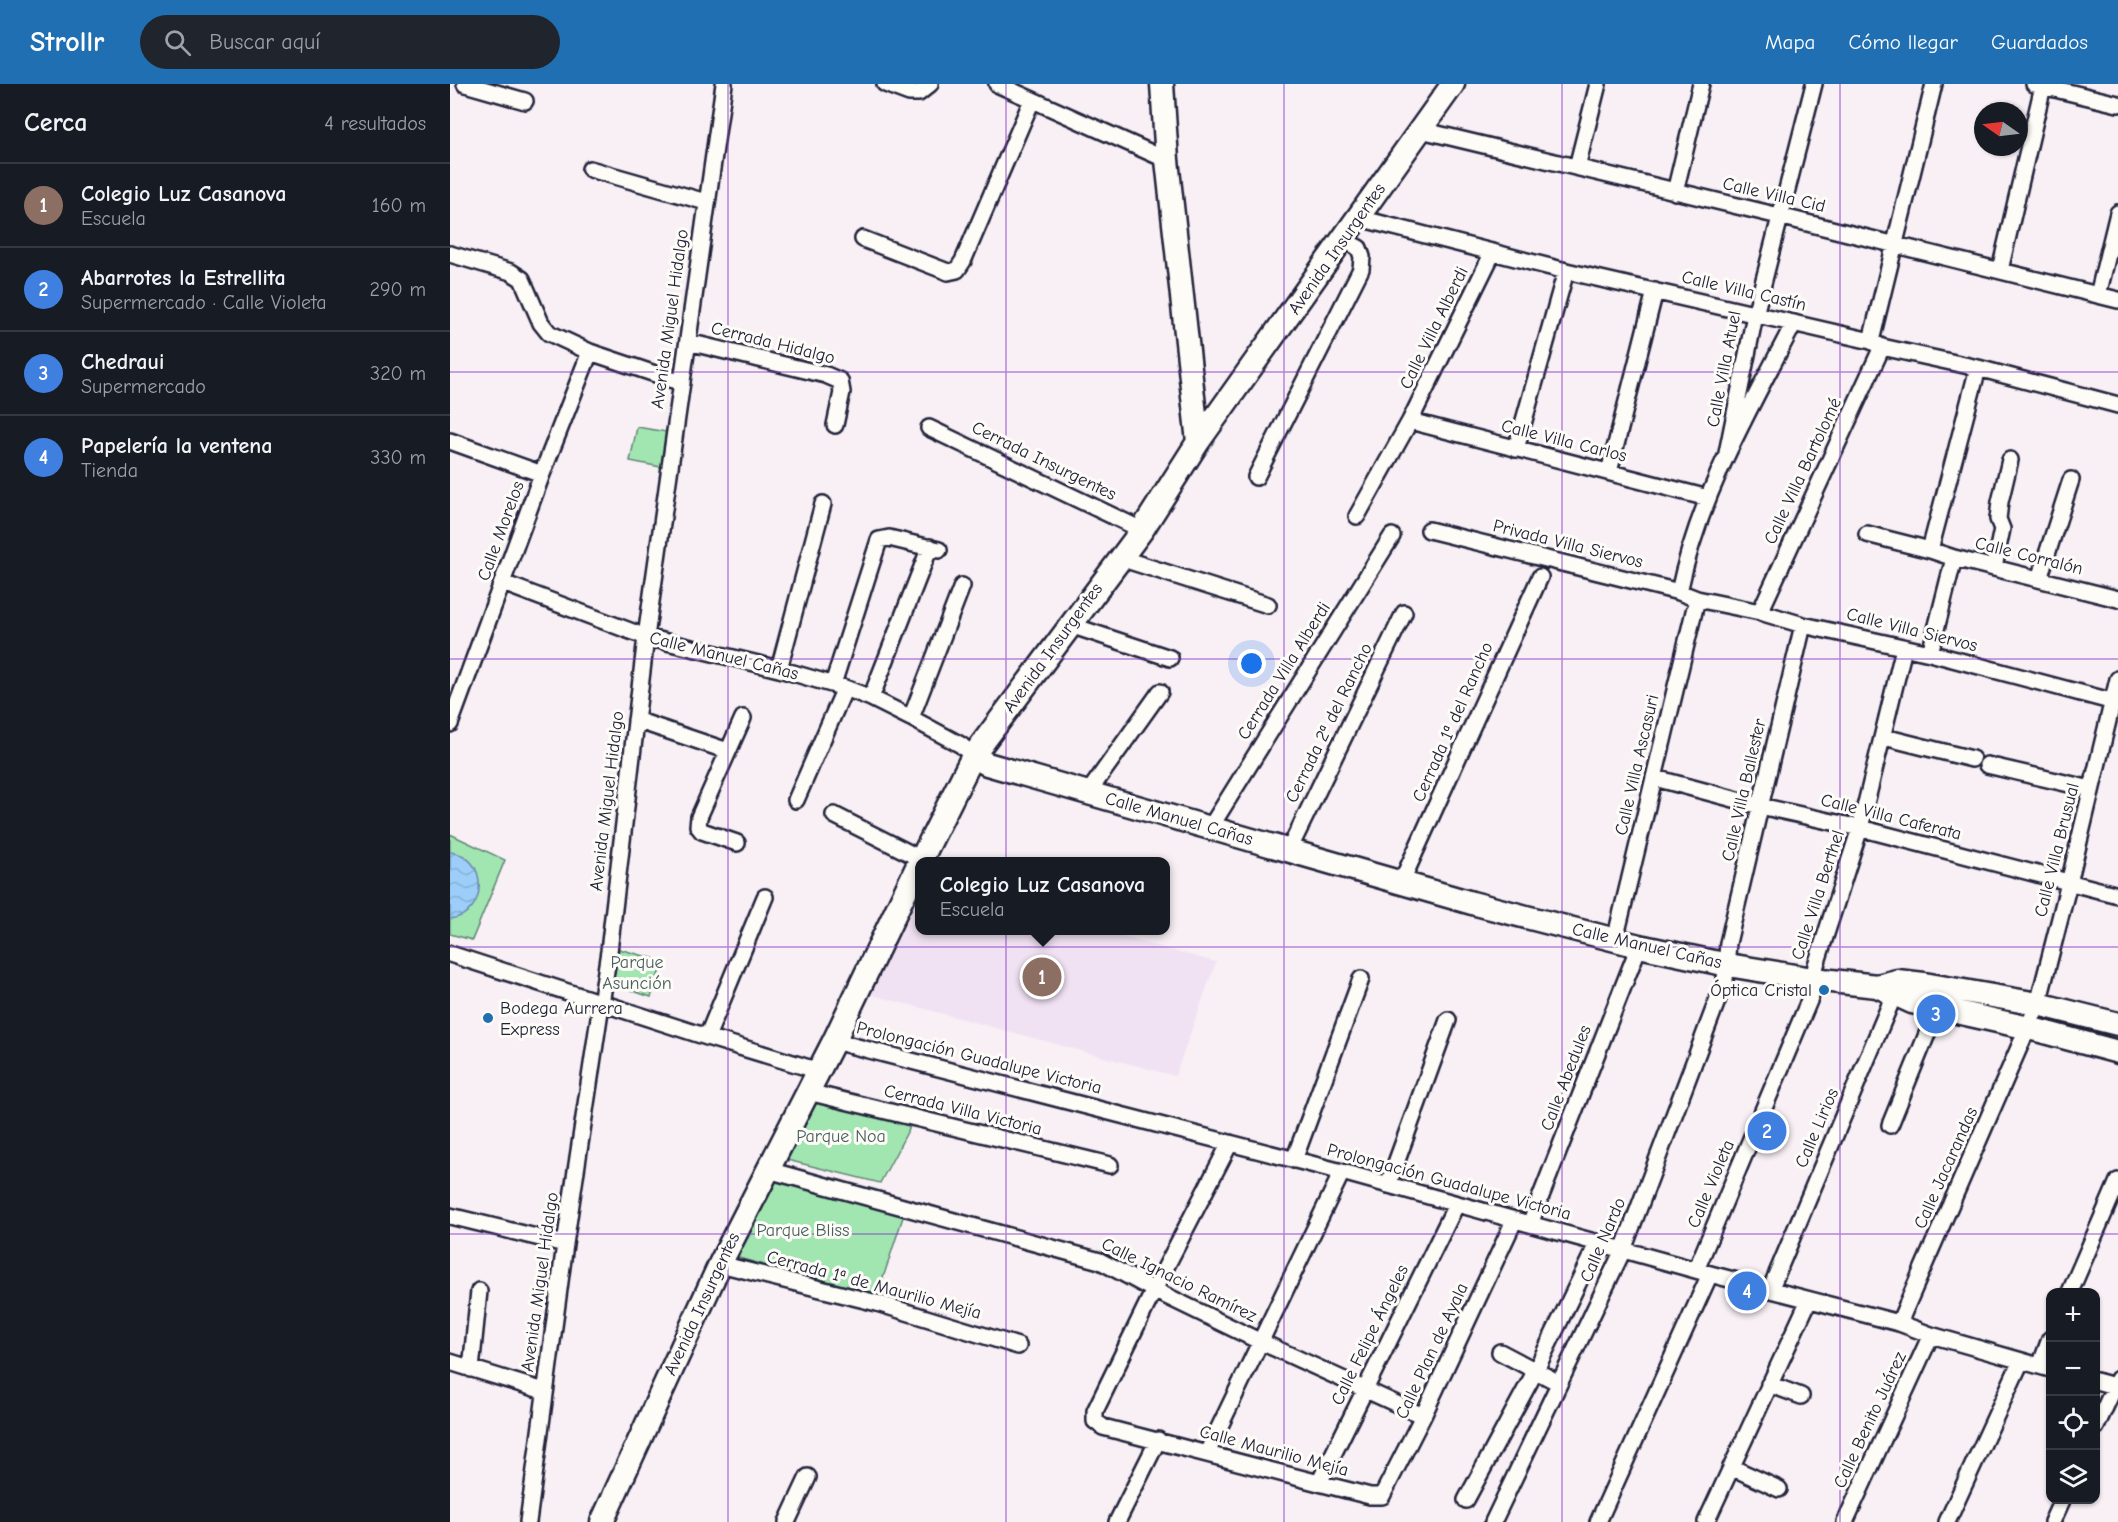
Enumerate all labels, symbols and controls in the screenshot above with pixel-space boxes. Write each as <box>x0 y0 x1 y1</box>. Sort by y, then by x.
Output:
search box <box>140 15 560 69</box>
text: Strollr <box>30 26 104 58</box>
icon: search <box>161 26 194 59</box>
text: Buscar aquí <box>209 29 320 55</box>
text: Mapa <box>1765 30 1815 54</box>
text: Cómo llegar <box>1848 30 1958 54</box>
text: Guardados <box>1991 30 2088 54</box>
north arrow <box>1974 102 2028 156</box>
text: Cerca <box>24 108 88 138</box>
text: 4 resultados <box>324 112 426 135</box>
street label: Calle Villa Cid <box>1721 173 1827 217</box>
street label: Avenida Insurgentes <box>1284 179 1390 319</box>
text: Colegio Luz Casanova <box>81 181 286 207</box>
text: 1 <box>40 194 47 217</box>
text: 160 m <box>372 194 426 217</box>
text: Escuela <box>81 207 146 230</box>
street label: Avenida Miguel Hidalgo <box>647 228 693 410</box>
street label: Calle Villa Alberdi <box>1395 263 1473 393</box>
text: Abarrotes la Estrellita <box>81 265 286 291</box>
street label: Calle Villa Castín <box>1680 266 1808 316</box>
text: 2 <box>39 278 48 301</box>
text: 290 m <box>370 278 426 301</box>
text: Supermercado · Calle Violeta <box>81 291 327 314</box>
street label: Calle Villa Atuel <box>1702 309 1746 429</box>
street label: Cerrada Hidalgo <box>709 317 837 369</box>
text: Chedraui <box>81 349 164 375</box>
text: 3 <box>39 362 48 385</box>
text: 320 m <box>370 362 426 385</box>
text: Supermercado <box>81 375 206 398</box>
street label: Calle Villa Bartolomé <box>1760 394 1846 548</box>
street label: Calle Villa Carlos <box>1499 415 1629 467</box>
street label: Cerrada Insurgentes <box>968 417 1120 505</box>
text: Papelería la ventena <box>81 433 272 459</box>
text: 4 <box>39 446 48 469</box>
text: 330 m <box>370 446 426 469</box>
text: Tienda <box>81 459 138 482</box>
street label: Calle Morelos <box>473 478 529 584</box>
street label: Privada Villa Siervos <box>1491 515 1645 573</box>
street label: Calle Corralón <box>1973 532 2085 580</box>
street label: Avenida Insurgentes <box>999 579 1107 717</box>
street label: Cerrada Villa Alberdi <box>1233 598 1335 744</box>
street label: Calle Villa Siervos <box>1844 604 1980 656</box>
street label: Calle Manuel Cañas <box>647 627 801 685</box>
street label: Cerrada 1ª del Rancho <box>1408 639 1498 805</box>
street label: Cerrada 2ª del Rancho <box>1281 640 1377 806</box>
your location <box>1237 649 1266 678</box>
street label: Calle Villa Ascasuri <box>1611 693 1663 837</box>
street label: Avenida Miguel Hidalgo <box>586 710 628 892</box>
street label: Calle Villa Ballester <box>1717 716 1771 863</box>
street label: Calle Villa Brusual <box>2030 781 2084 919</box>
street label: Calle Manuel Cañas <box>1103 788 1255 850</box>
street label: Calle Villa Caferata <box>1818 789 1964 845</box>
street label: Calle Villa Berthel <box>1787 827 1849 963</box>
popup <box>915 857 1170 935</box>
text: Colegio Luz Casanova <box>940 872 1145 898</box>
text: Escuela <box>940 898 1005 921</box>
street label: Calle Manuel Cañas <box>1570 919 1724 973</box>
park label: Parque Asunción <box>602 952 672 994</box>
pin: 1 <box>1022 954 1062 1000</box>
place label: Óptica Cristal <box>1710 979 1812 1001</box>
marker: Óptica Cristal <box>1817 983 1831 997</box>
pin: 3 <box>1916 992 1956 1036</box>
place label: Bodega Aurrera Express <box>500 998 623 1040</box>
marker: Bodega Aurrera Express <box>481 1011 495 1025</box>
street label: Prolongación Guadalupe Victoria <box>854 1017 1104 1099</box>
street label: Calle Abedules <box>1536 1022 1596 1134</box>
street label: Cerrada Villa Victoria <box>882 1080 1044 1140</box>
street label: Calle Lirios <box>1791 1085 1843 1171</box>
street label: Calle Jacarandas <box>1910 1104 1982 1232</box>
pin: 2 <box>1748 1108 1786 1154</box>
park label: Parque Noa <box>796 1126 886 1147</box>
street label: Calle Violeta <box>1683 1137 1739 1231</box>
street label: Prolongación Guadalupe Victoria <box>1325 1139 1573 1225</box>
street label: Avenida Miguel Hidalgo <box>517 1191 563 1373</box>
street label: Calle Nardo <box>1576 1194 1630 1286</box>
park label: Parque Bliss <box>756 1220 850 1241</box>
street label: Avenida Insurgentes <box>660 1229 744 1379</box>
street label: Calle Ignacio Ramírez <box>1098 1233 1260 1327</box>
street label: Cerrada 1ª de Maurilio Mejía <box>764 1246 984 1324</box>
street label: Calle Felipe Ángeles <box>1326 1261 1413 1409</box>
pin: 4 <box>1728 1268 1766 1314</box>
street label: Calle Plan de Ayala <box>1391 1280 1473 1422</box>
map controls <box>2046 1288 2100 1504</box>
button: + <box>2046 1288 2100 1342</box>
button: − <box>2046 1342 2100 1396</box>
street label: Calle Benito Juárez <box>1829 1348 1911 1491</box>
button: locate <box>2046 1396 2100 1450</box>
street label: Calle Maurilio Mejía <box>1197 1421 1351 1481</box>
button: layers <box>2046 1450 2100 1504</box>

